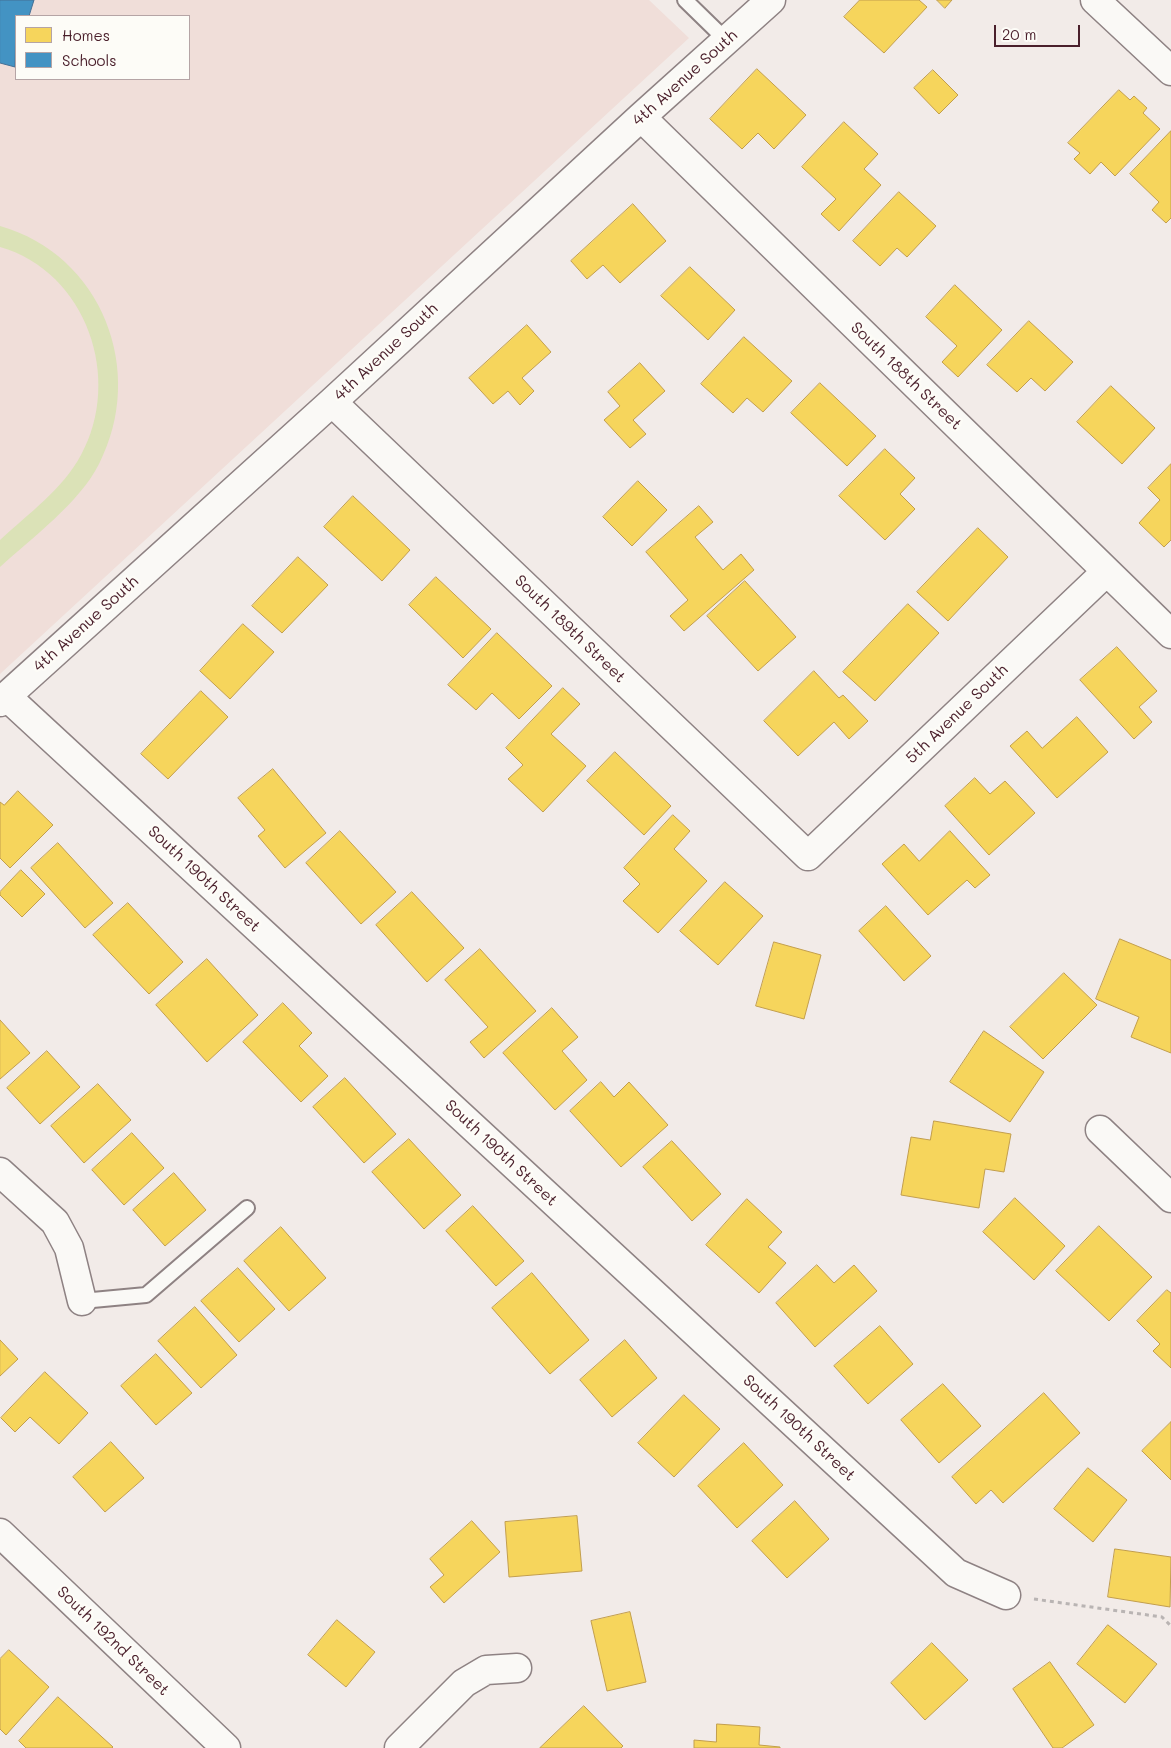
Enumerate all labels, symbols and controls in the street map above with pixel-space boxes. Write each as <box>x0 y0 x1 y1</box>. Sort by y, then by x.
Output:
legend <box>15 15 190 80</box>
scale bar <box>996 15 1082 47</box>
text: 20 m <box>1002 24 1036 44</box>
text: Homes <box>62 25 110 45</box>
street label: 4th Avenue South <box>629 26 741 130</box>
text: Schools <box>62 50 117 70</box>
street label: 4th Avenue South <box>330 299 442 405</box>
street label: South 188th Street <box>846 318 966 434</box>
street label: South 189th Street <box>511 571 629 687</box>
street label: 4th Avenue South <box>30 572 142 676</box>
street label: 5th Avenue South <box>902 660 1012 768</box>
street label: South 190th Street <box>144 822 264 936</box>
street label: South 190th Street <box>441 1096 561 1210</box>
street label: South 190th Street <box>739 1371 859 1485</box>
street label: South 192nd Street <box>53 1582 173 1700</box>

